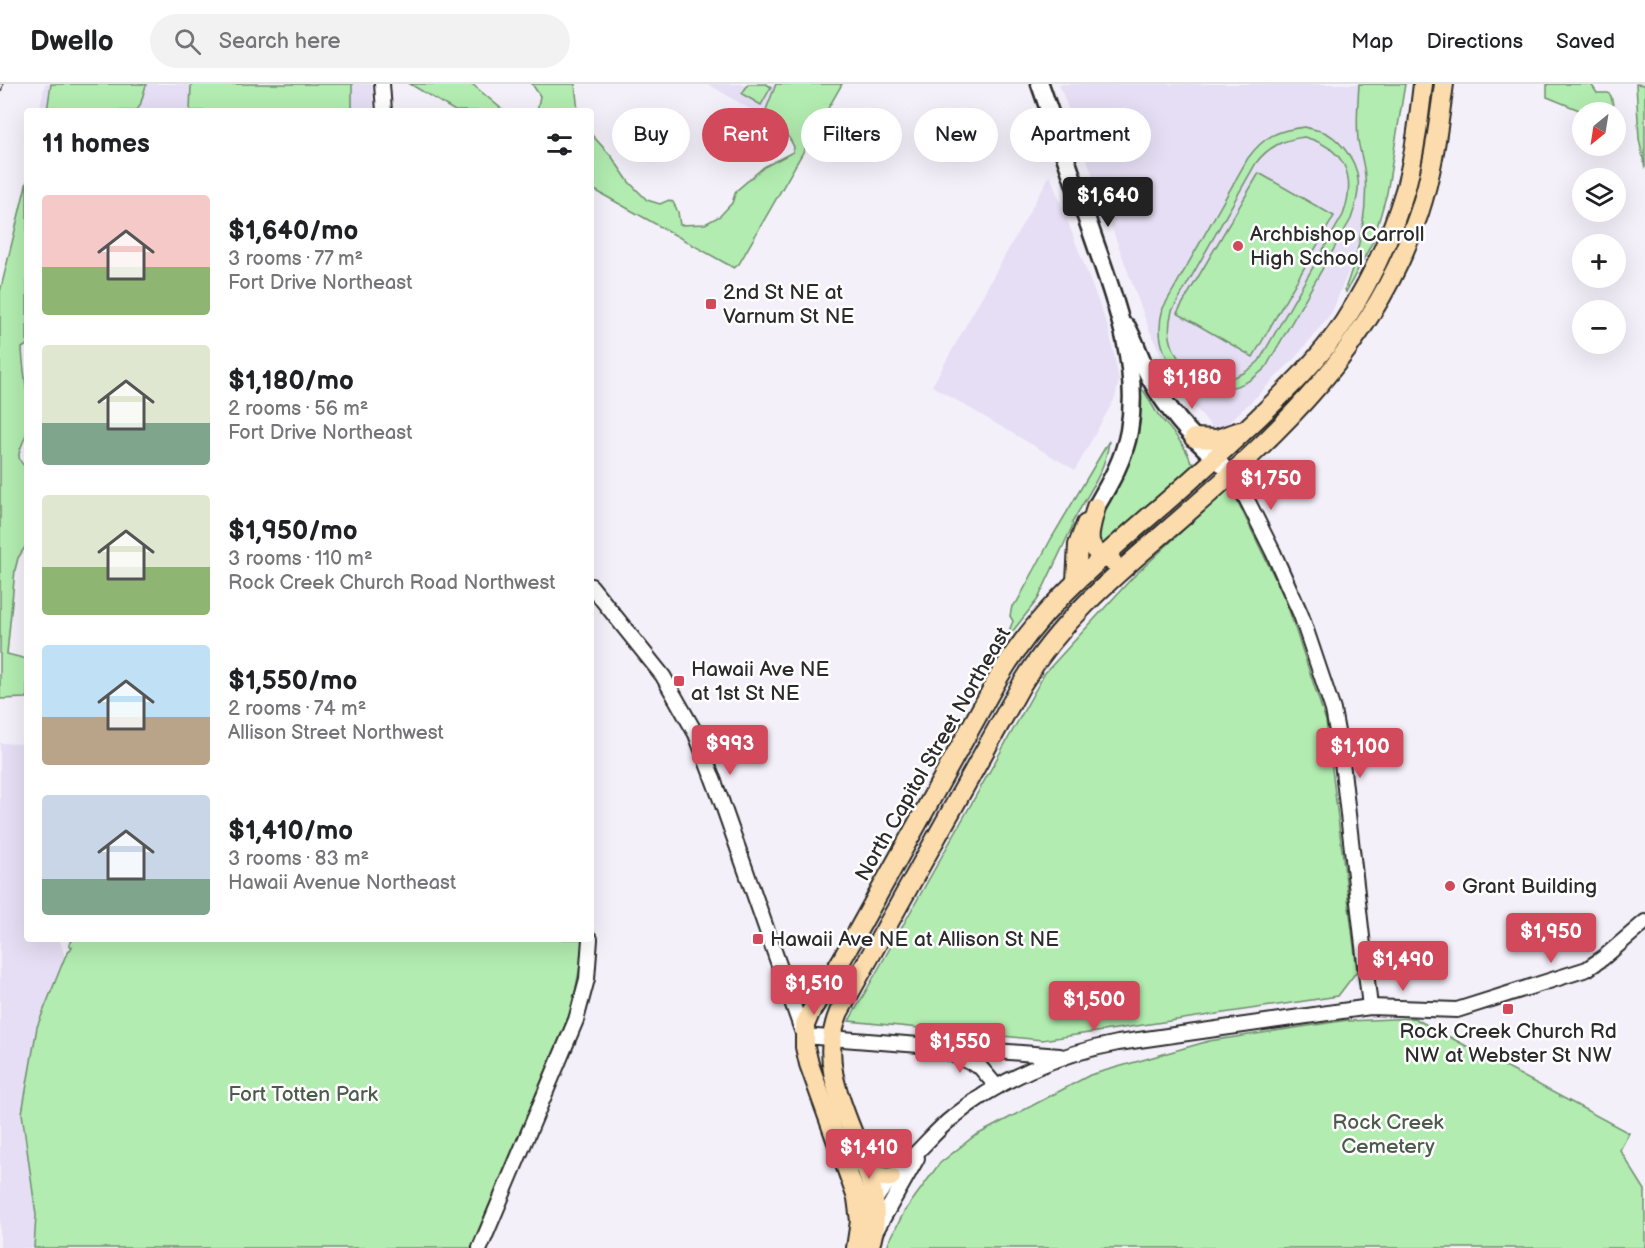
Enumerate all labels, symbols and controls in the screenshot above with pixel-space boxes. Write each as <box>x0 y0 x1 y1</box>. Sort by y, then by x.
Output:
search box <box>150 14 570 68</box>
text: Dwello <box>30 25 114 58</box>
icon: search <box>171 25 204 58</box>
text: Search here <box>219 28 341 55</box>
text: Map <box>1351 29 1394 54</box>
text: Directions <box>1427 29 1523 54</box>
text: Saved <box>1556 29 1615 54</box>
north arrow <box>1572 102 1626 156</box>
map controls <box>1572 102 1626 354</box>
chip: Buy <box>612 108 690 162</box>
chip: Rent <box>702 108 789 162</box>
chip: Filters <box>801 108 902 162</box>
chip: New <box>914 108 998 162</box>
chip: Apartment <box>1010 108 1151 162</box>
icon: filters <box>543 128 576 161</box>
text: 11 homes <box>42 129 150 160</box>
button: layers <box>1572 168 1626 222</box>
pin: $1,640 <box>1059 177 1157 228</box>
text: $1,640 <box>1077 184 1139 208</box>
text: $1,640/mo <box>228 216 358 247</box>
icon: home <box>90 219 162 291</box>
place label: Archbishop Carroll High School <box>1250 222 1424 271</box>
button: + <box>1572 234 1626 288</box>
marker: Archbishop Carroll High School <box>1231 239 1245 253</box>
text: 3 rooms · 77 m² <box>228 247 363 271</box>
text: Fort Drive Northeast <box>228 271 412 295</box>
place label: 2nd St NE at Varnum St NE <box>723 280 854 329</box>
marker: 2nd St NE at Varnum St NE <box>704 297 718 311</box>
button: − <box>1572 300 1626 354</box>
pin: $1,180 <box>1143 359 1241 410</box>
text: $1,180/mo <box>228 366 354 397</box>
text: $1,180 <box>1163 366 1221 390</box>
icon: home <box>90 369 162 441</box>
text: 2 rooms · 56 m² <box>228 397 368 421</box>
text: Fort Drive Northeast <box>228 421 412 445</box>
pin: $1,750 <box>1222 460 1320 511</box>
text: $1,750 <box>1240 467 1302 491</box>
text: $1,950/mo <box>228 516 357 547</box>
icon: home <box>90 519 162 591</box>
text: 3 rooms · 110 m² <box>228 547 373 571</box>
text: Rock Creek Church Road Northwest <box>228 571 555 595</box>
street label: North Capitol Street Northeast <box>850 622 1016 885</box>
place label: Hawaii Ave NE at 1st St NE <box>691 657 829 706</box>
text: $1,550/mo <box>228 666 357 697</box>
icon: home <box>90 669 162 741</box>
marker: Hawaii Ave NE at 1st St NE <box>672 674 686 688</box>
text: 2 rooms · 74 m² <box>228 697 366 721</box>
text: Allison Street Northwest <box>228 721 444 745</box>
pin: $993 <box>694 725 766 776</box>
pin: $1,100 <box>1311 728 1409 779</box>
text: $993 <box>706 732 754 756</box>
text: $1,100 <box>1330 735 1390 759</box>
text: $1,410/mo <box>228 816 353 847</box>
icon: home <box>90 819 162 891</box>
text: 3 rooms · 83 m² <box>228 847 369 871</box>
text: Hawaii Avenue Northeast <box>228 871 456 895</box>
place label: Grant Building <box>1462 874 1597 899</box>
marker: Grant Building <box>1443 879 1457 893</box>
pin: $1,950 <box>1502 913 1600 964</box>
text: $1,950 <box>1520 920 1582 944</box>
place label: Hawaii Ave NE at Allison St NE <box>770 927 1059 952</box>
marker: Hawaii Ave NE at Allison St NE <box>751 932 765 946</box>
pin: $1,490 <box>1354 941 1452 992</box>
text: $1,490 <box>1372 948 1434 972</box>
pin: $1,510 <box>765 965 863 1016</box>
text: $1,510 <box>785 972 843 996</box>
pin: $1,500 <box>1045 981 1143 1032</box>
text: $1,500 <box>1063 988 1125 1012</box>
marker: Rock Creek Church Rd NW at Webster St NW <box>1501 1002 1515 1016</box>
place label: Rock Creek Church Rd NW at Webster St NW <box>1399 1019 1617 1068</box>
pin: $1,550 <box>911 1023 1009 1074</box>
text: $1,550 <box>929 1030 991 1054</box>
park label: Fort Totten Park <box>228 1082 378 1107</box>
park label: Rock Creek Cemetery <box>1332 1110 1444 1159</box>
pin: $1,410 <box>820 1129 918 1180</box>
text: $1,410 <box>840 1136 898 1160</box>

